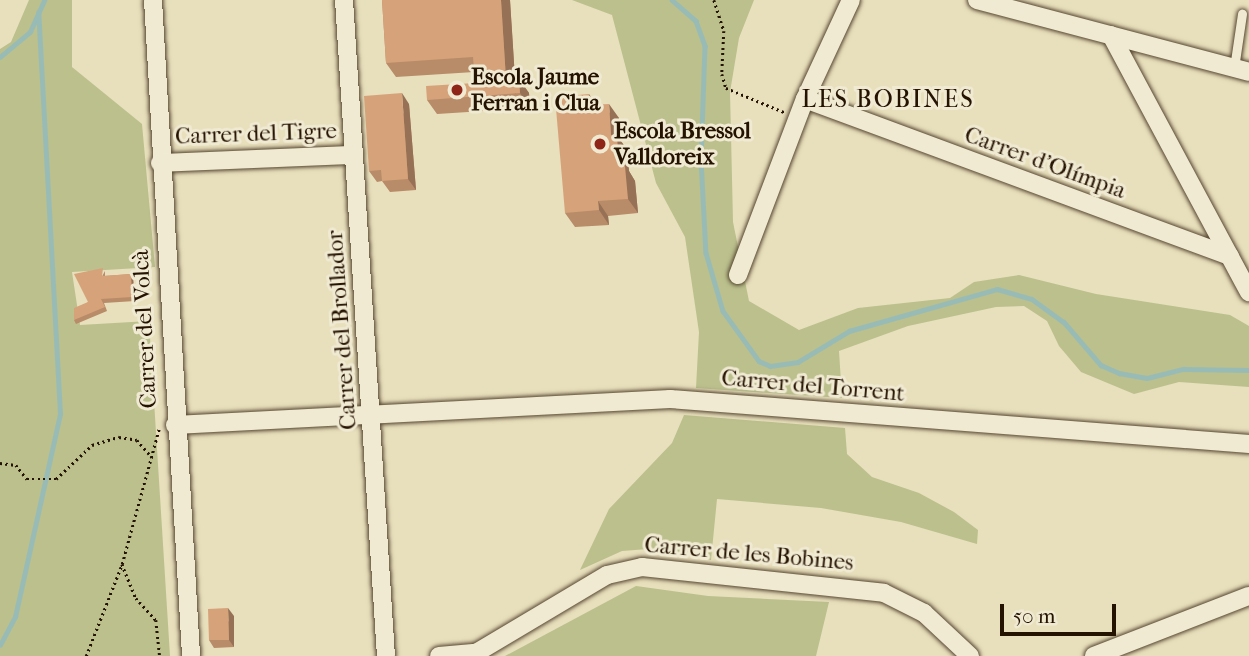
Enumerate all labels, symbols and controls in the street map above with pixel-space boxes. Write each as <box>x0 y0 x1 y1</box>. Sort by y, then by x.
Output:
place label: Escola Jaume Ferran i Clua <box>471 63 600 117</box>
marker: Escola Jaume Ferran i Clua <box>449 82 465 98</box>
district label: LES BOBINES <box>803 86 973 114</box>
street label: Carrer del Tigre <box>175 117 337 151</box>
place label: Escola Bressol Valldoreix <box>614 117 751 171</box>
street label: Carrer d'Olímpia <box>961 121 1129 205</box>
marker: Escola Bressol Valldoreix <box>592 136 608 152</box>
street label: Carrer del Brollador <box>321 229 363 431</box>
street label: Carrer del Volcà <box>127 249 163 409</box>
street label: Carrer del Torrent <box>720 364 906 408</box>
street label: Carrer de les Bobines <box>643 531 855 577</box>
scale bar <box>1004 590 1120 634</box>
text: 50 m <box>1013 604 1056 628</box>

